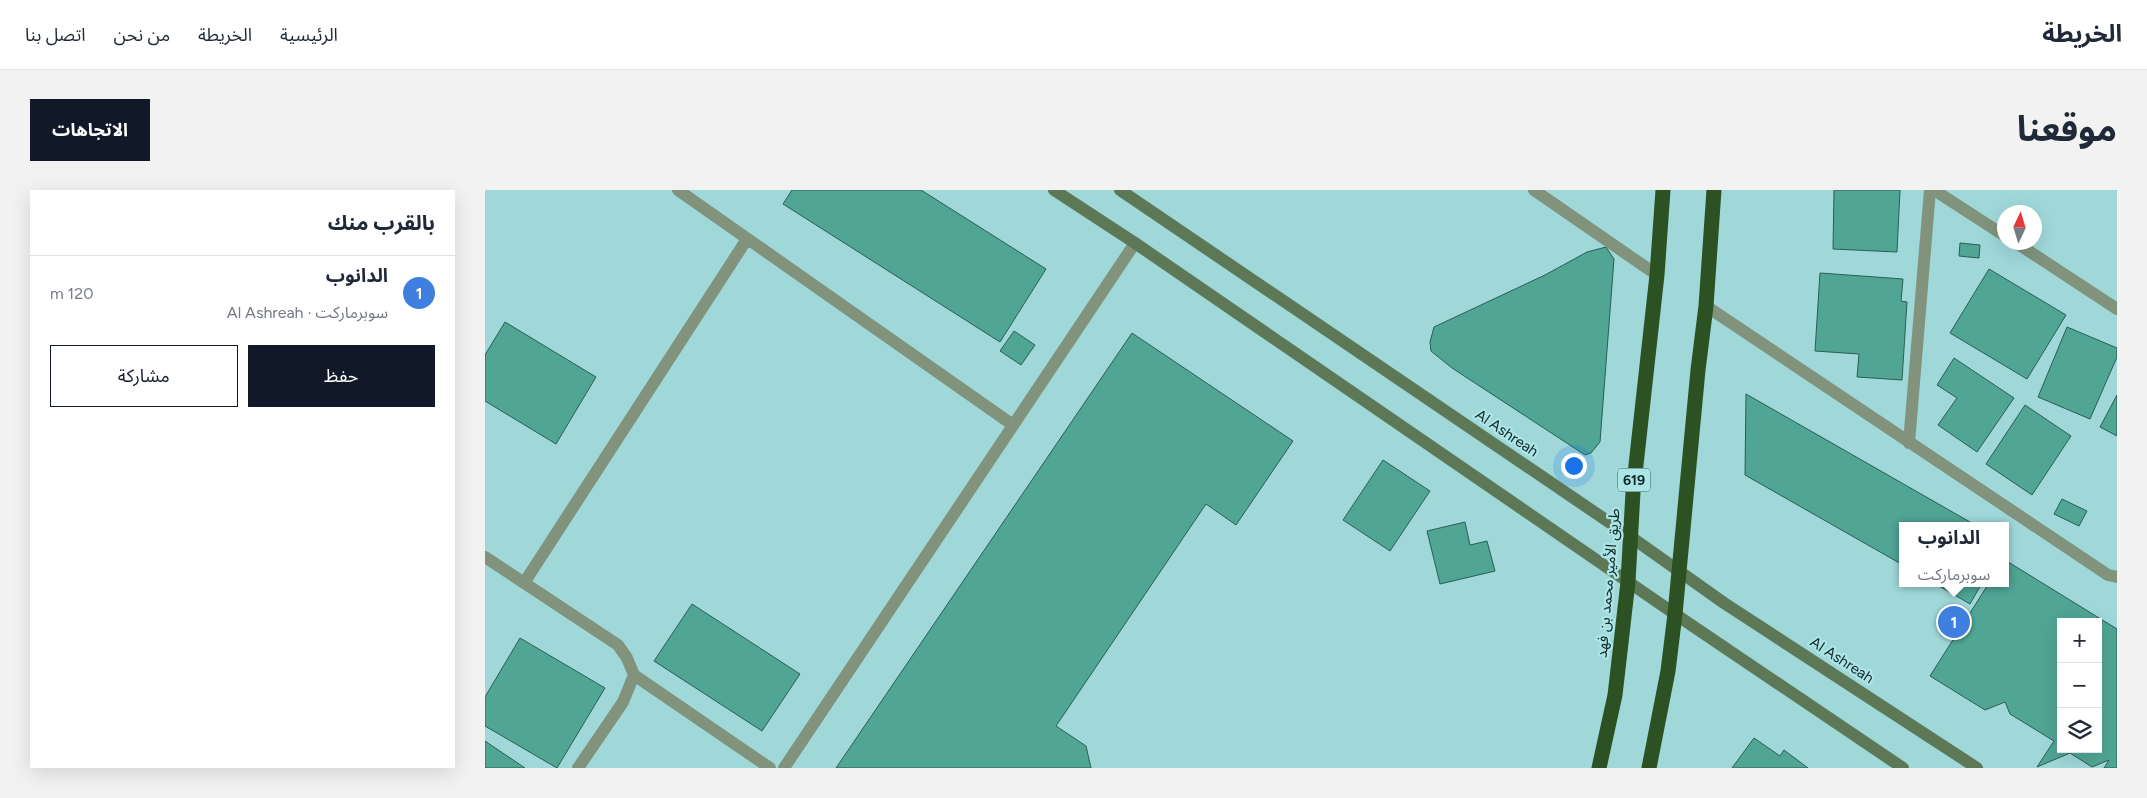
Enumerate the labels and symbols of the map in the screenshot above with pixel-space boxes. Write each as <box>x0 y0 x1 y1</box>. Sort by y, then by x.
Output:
north arrow <box>1997 205 2042 250</box>
street label: Al Ashreah <box>1472 405 1542 461</box>
your location <box>1561 453 1587 479</box>
road number: 619 <box>1618 468 1650 492</box>
street label: طريق الأمير محمد بن فهد <box>1592 507 1625 659</box>
pin: 1 <box>1938 603 1970 641</box>
street label: Al Ashreah <box>1807 633 1877 687</box>

